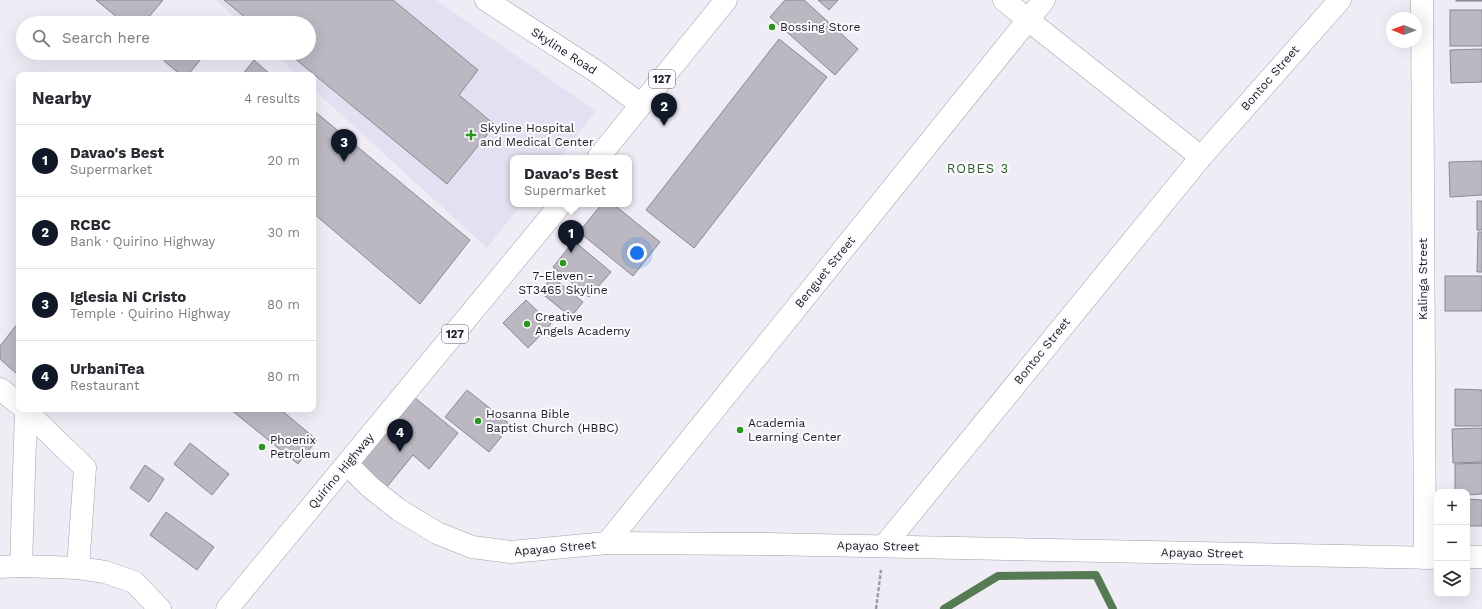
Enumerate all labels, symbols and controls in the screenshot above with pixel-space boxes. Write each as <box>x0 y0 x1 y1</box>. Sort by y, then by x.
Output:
north arrow <box>1386 12 1422 48</box>
search box <box>16 16 316 60</box>
place label: Bossing Store <box>780 20 860 34</box>
marker: Bossing Store <box>767 22 777 32</box>
street label: Skyline Road <box>529 25 599 77</box>
icon: search <box>30 27 52 49</box>
text: Search here <box>62 29 150 47</box>
street label: Bontoc Street <box>1238 43 1302 113</box>
road number: 127 <box>649 70 675 88</box>
text: Nearby <box>32 88 91 108</box>
text: 4 results <box>244 91 300 106</box>
pin: 2 <box>651 93 677 126</box>
place label: Skyline Hospital and Medical Center <box>480 121 594 149</box>
pin: 3 <box>331 129 357 162</box>
marker: Skyline Hospital and Medical Center <box>465 129 477 141</box>
text: Davao's Best <box>70 144 164 162</box>
text: 1 <box>42 153 48 168</box>
text: 20 m <box>268 153 300 168</box>
popup <box>510 155 632 207</box>
district label: ROBES 3 <box>947 161 1009 176</box>
text: Supermarket <box>70 162 152 177</box>
text: Davao's Best <box>524 165 618 183</box>
text: Supermarket <box>524 183 606 198</box>
text: RCBC <box>70 216 111 234</box>
pin: 1 <box>558 220 584 253</box>
text: 2 <box>41 225 49 240</box>
text: 30 m <box>268 225 300 240</box>
street label: Benguet Street <box>792 233 858 311</box>
text: Bank · Quirino Highway <box>70 234 215 249</box>
street label: Kalinga Street <box>1416 238 1430 320</box>
your location <box>627 243 647 263</box>
marker: 7-Eleven - ST3465 Skyline <box>558 258 568 268</box>
place label: 7-Eleven - ST3465 Skyline <box>518 269 608 297</box>
text: Iglesia Ni Cristo <box>70 288 186 306</box>
text: 3 <box>41 297 49 312</box>
text: 80 m <box>267 297 300 312</box>
text: Temple · Quirino Highway <box>70 306 230 321</box>
place label: Creative Angels Academy <box>535 310 631 338</box>
street label: Bontoc Street <box>1011 315 1073 387</box>
marker: Creative Angels Academy <box>522 319 532 329</box>
road number: 127 <box>442 325 468 343</box>
text: UrbaniTea <box>70 360 144 378</box>
text: 4 <box>41 369 49 384</box>
text: 80 m <box>267 369 300 384</box>
text: Restaurant <box>70 378 140 393</box>
place label: Hosanna Bible Baptist Church (HBBC) <box>486 407 618 435</box>
marker: Hosanna Bible Baptist Church (HBBC) <box>473 416 483 426</box>
place label: Academia Learning Center <box>748 416 842 444</box>
pin: 4 <box>387 419 413 452</box>
marker: Academia Learning Center <box>735 425 745 435</box>
street label: Quirino Highway <box>305 430 377 512</box>
place label: Phoenix Petroleum <box>270 433 330 461</box>
marker: Phoenix Petroleum <box>257 442 267 452</box>
map controls <box>1434 489 1470 597</box>
button: + <box>1434 489 1470 525</box>
button: − <box>1434 525 1470 561</box>
street label: Apayao Street <box>513 537 597 559</box>
street label: Apayao Street <box>837 538 919 554</box>
street label: Apayao Street <box>1161 545 1243 561</box>
button: layers <box>1434 561 1470 597</box>

